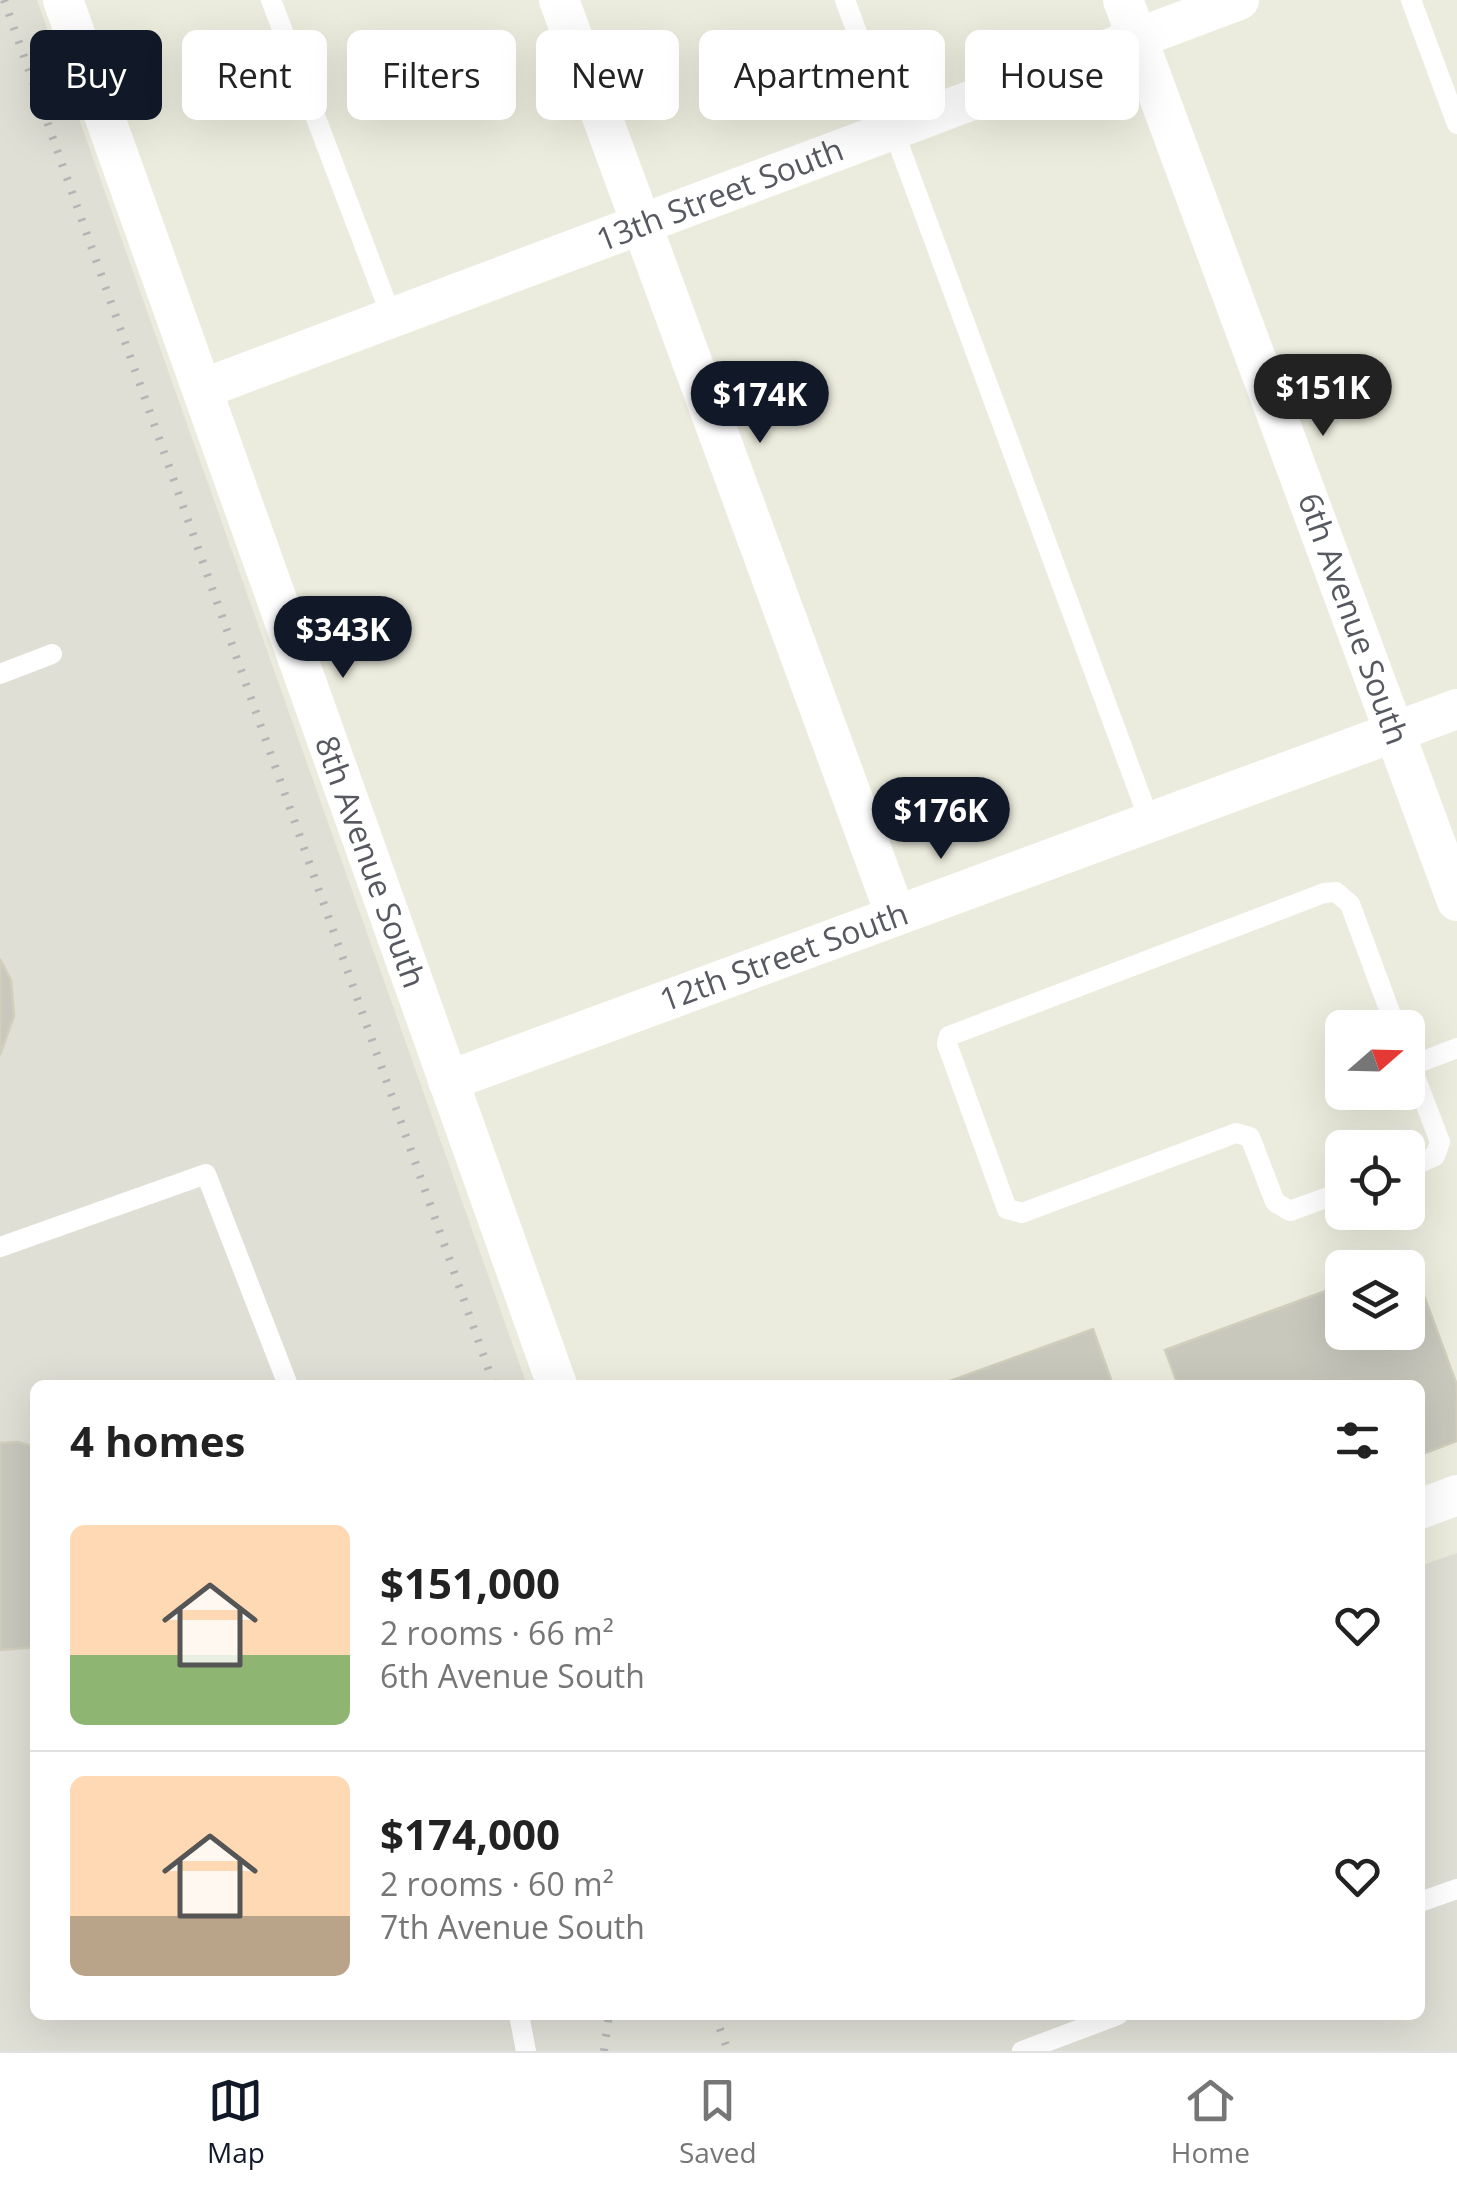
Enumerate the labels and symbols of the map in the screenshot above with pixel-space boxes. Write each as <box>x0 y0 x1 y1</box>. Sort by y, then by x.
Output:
street label: 13th Street South <box>590 127 849 260</box>
pin: $151K <box>1253 354 1393 439</box>
pin: $174K <box>690 361 830 446</box>
street label: 6th Avenue South <box>1289 487 1420 750</box>
pin: $343K <box>273 596 413 681</box>
street label: 8th Avenue South <box>306 730 437 993</box>
pin: $176K <box>871 777 1011 862</box>
street label: 12th Street South <box>653 891 914 1020</box>
north arrow <box>1325 1010 1425 1110</box>

